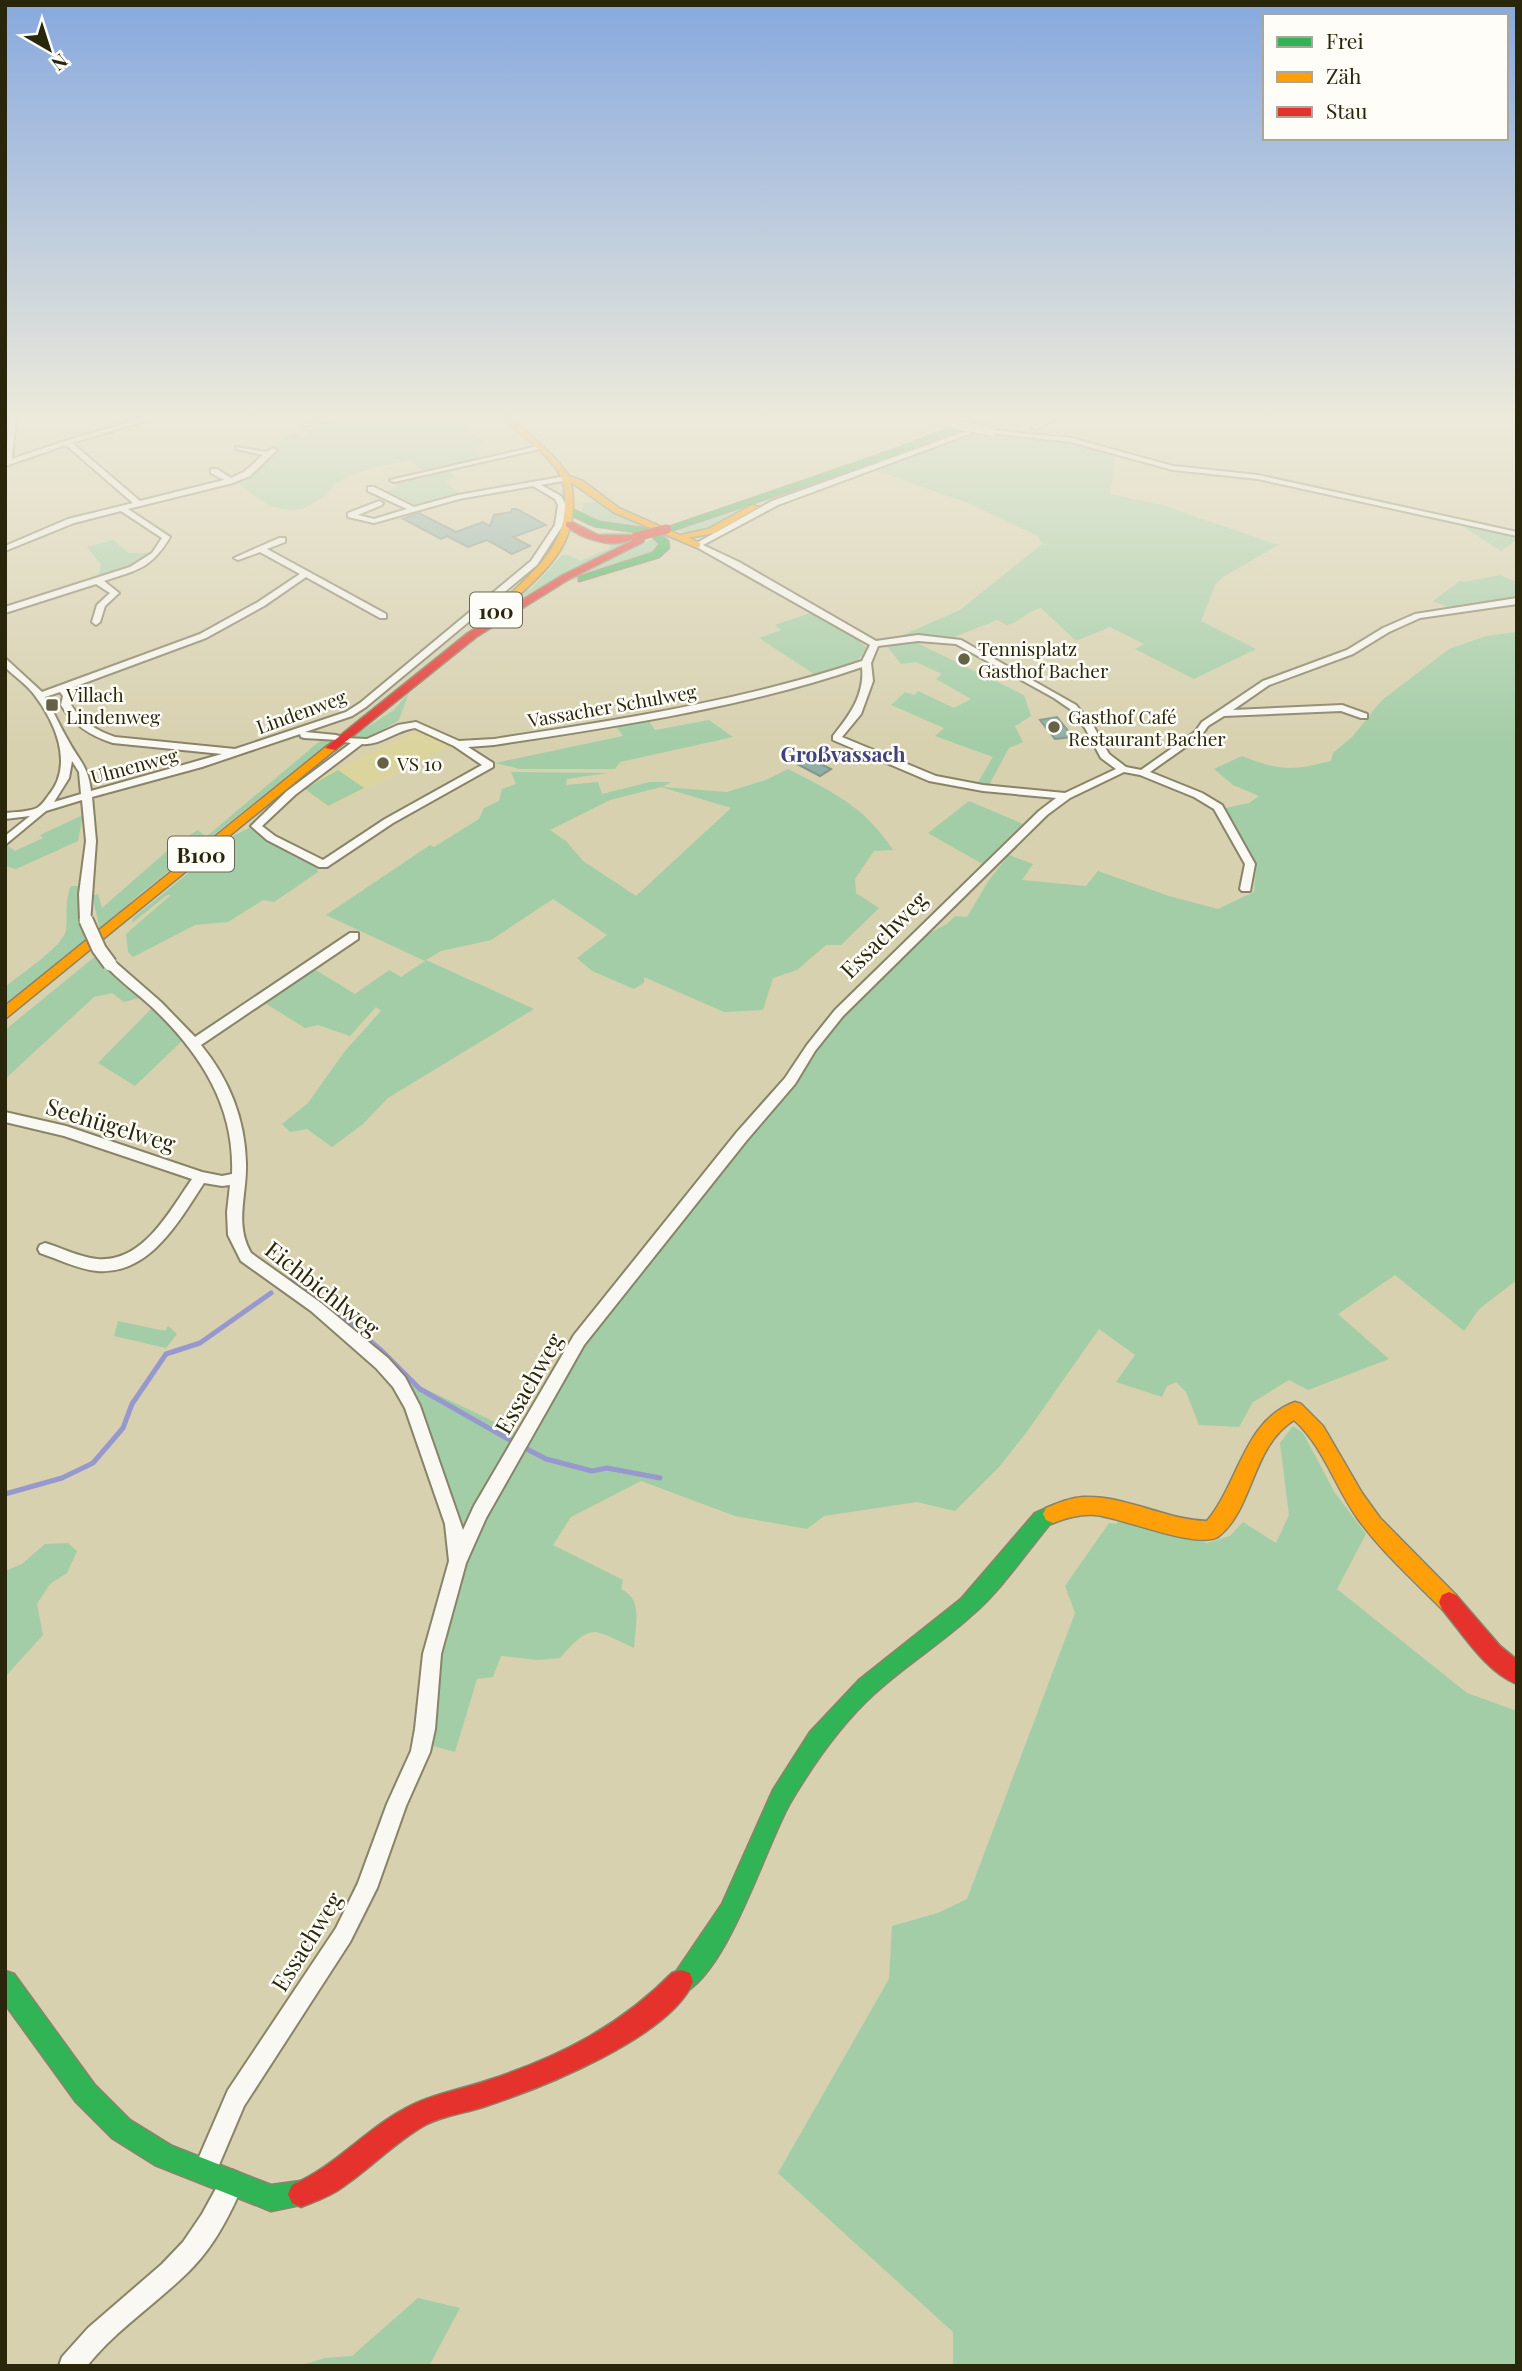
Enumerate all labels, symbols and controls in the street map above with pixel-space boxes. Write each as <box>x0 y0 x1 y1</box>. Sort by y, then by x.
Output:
north arrow <box>14 14 84 84</box>
legend <box>1263 14 1508 140</box>
text: Frei <box>1326 26 1364 54</box>
text: N <box>47 49 74 78</box>
text: Zäh <box>1326 61 1362 89</box>
text: Stau <box>1326 96 1367 124</box>
road number: 100 <box>470 592 522 628</box>
place label: Tennisplatz Gasthof Bacher <box>978 635 1109 683</box>
marker: Tennisplatz Gasthof Bacher <box>956 651 972 667</box>
street label: Vassacher Schulweg <box>525 677 698 733</box>
place label: Villach Lindenweg <box>65 681 160 729</box>
street label: Lindenweg <box>252 683 350 739</box>
marker: Villach Lindenweg <box>44 697 60 713</box>
place label: Gasthof Café Restaurant Bacher <box>1068 703 1226 751</box>
marker: Gasthof Café Restaurant Bacher <box>1046 719 1062 735</box>
district label: Großvassach <box>781 739 906 767</box>
street label: Ulmenweg <box>87 741 181 789</box>
place label: VS 10 <box>396 750 442 776</box>
marker: VS 10 <box>375 755 391 771</box>
road number: B100 <box>168 836 234 872</box>
street label: Essachweg <box>833 884 933 984</box>
street label: Seehügelweg <box>42 1090 180 1158</box>
street label: Eichbichlweg <box>259 1233 387 1343</box>
street label: Essachweg <box>487 1327 569 1439</box>
street label: Essachweg <box>263 1885 349 1997</box>

